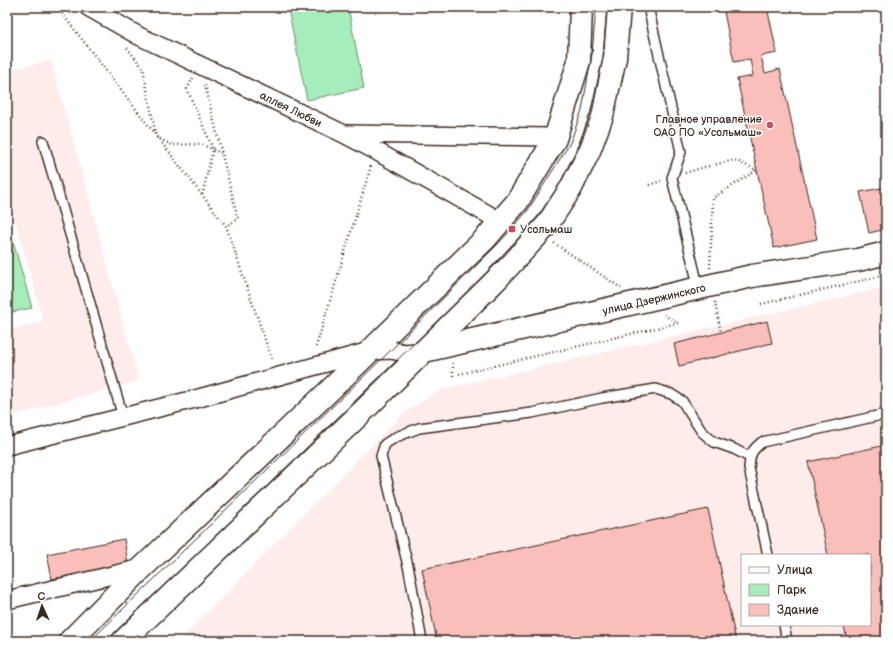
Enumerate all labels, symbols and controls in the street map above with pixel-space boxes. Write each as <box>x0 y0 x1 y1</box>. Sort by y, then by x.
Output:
street label: аллея Любви <box>258 89 324 130</box>
place label: Главное управление ОАО ПО «Усольмаш» <box>653 113 762 139</box>
marker: Главное управление ОАО ПО «Усольмаш» <box>765 120 775 130</box>
place label: Усольмаш <box>520 223 572 236</box>
marker: Усольмаш <box>507 224 517 234</box>
street label: улица Дзержинского <box>601 281 707 318</box>
legend <box>741 554 871 626</box>
text: Улица <box>777 563 813 578</box>
text: Парк <box>777 583 807 598</box>
north arrow <box>22 586 62 626</box>
text: С <box>37 590 46 603</box>
text: Здание <box>777 603 819 618</box>

